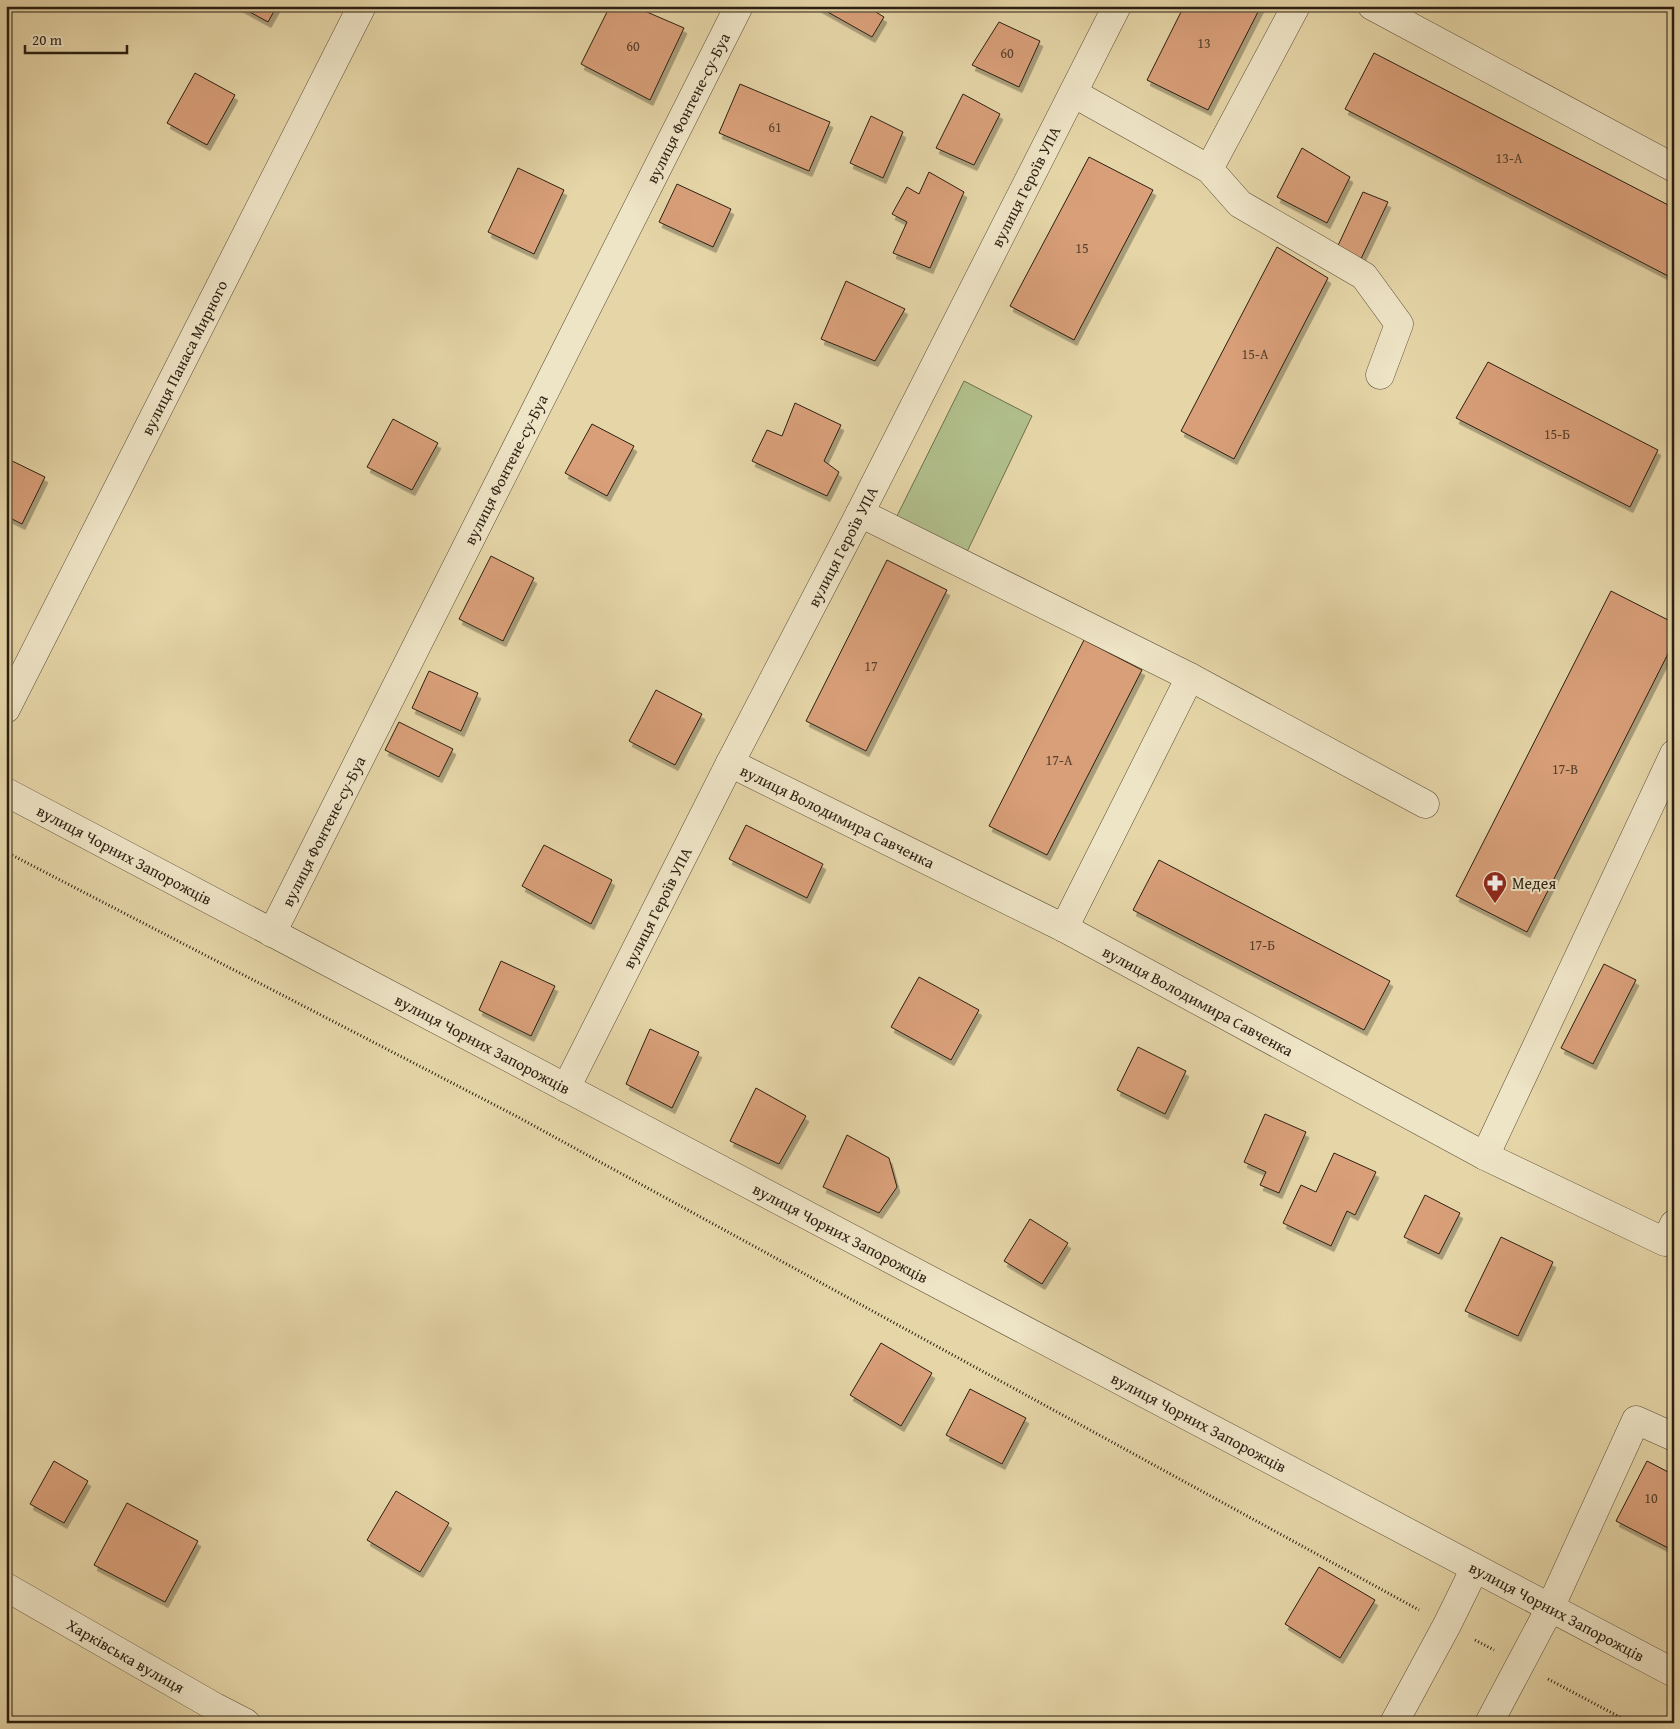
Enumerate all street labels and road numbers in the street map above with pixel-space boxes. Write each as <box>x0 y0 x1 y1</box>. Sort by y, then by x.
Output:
street label: вулиця Фонтене-су-Буа <box>640 28 736 187</box>
street label: вулиця Героїв УПА <box>985 121 1066 251</box>
street label: вулиця Панаса Мирного <box>135 276 233 439</box>
street label: вулиця Фонтене-су-Буа <box>457 390 554 549</box>
street label: вулиця Героїв УПА <box>801 482 884 611</box>
street label: вулиця Фонтене-су-Буа <box>275 751 372 911</box>
street label: вулиця Володимира Савченка <box>736 758 939 874</box>
street label: вулиця Чорних Запорожців <box>33 798 217 911</box>
street label: вулиця Героїв УПА <box>616 843 698 972</box>
street label: вулиця Володимира Савченка <box>1098 939 1298 1062</box>
street label: вулиця Чорних Запорожців <box>391 988 575 1100</box>
street label: вулиця Чорних Запорожців <box>749 1177 933 1289</box>
street label: вулиця Чорних Запорожців <box>1107 1366 1291 1478</box>
street label: вулиця Чорних Запорожців <box>1465 1555 1649 1667</box>
street label: Харківська вулиця <box>62 1612 189 1699</box>

